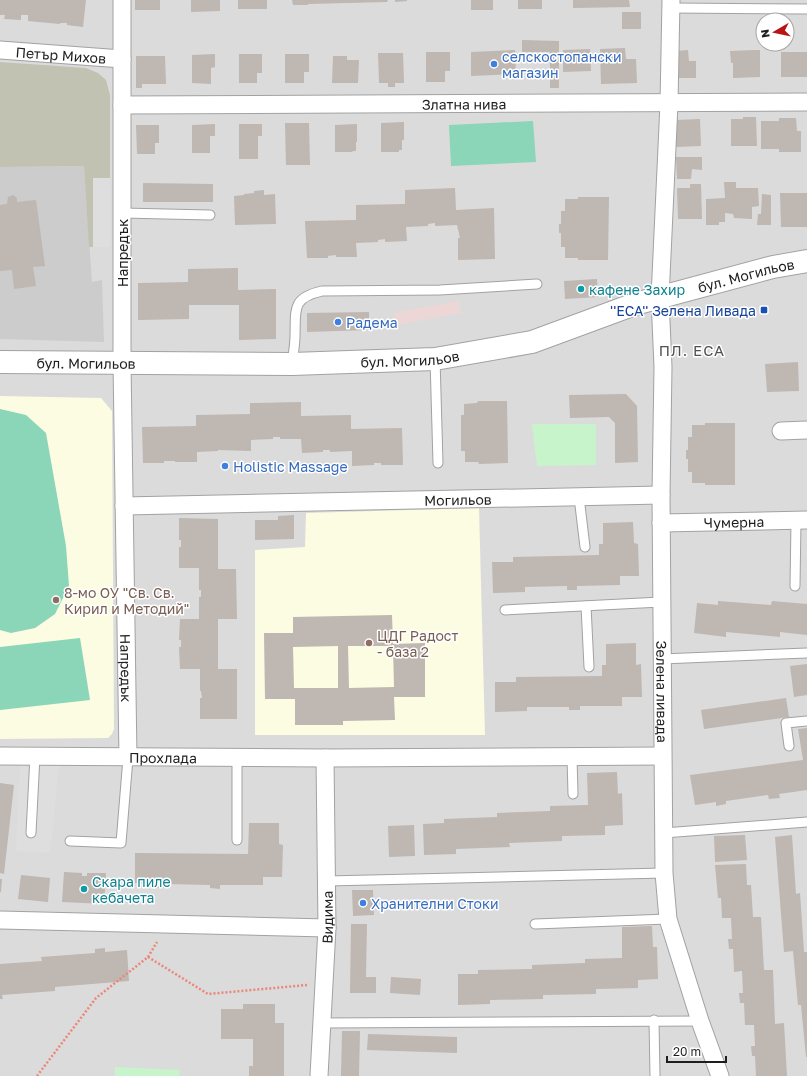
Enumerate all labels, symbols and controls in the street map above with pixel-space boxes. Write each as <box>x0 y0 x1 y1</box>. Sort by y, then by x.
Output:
north arrow <box>755 12 795 52</box>
text: N <box>758 28 772 39</box>
street label: Петър Михов <box>15 43 107 66</box>
place label: селскостопански магазин <box>502 48 621 81</box>
marker: селскостопански магазин <box>489 59 499 69</box>
street label: Златна нива <box>422 95 506 112</box>
street label: Напредък <box>114 219 131 287</box>
street label: бул. Могильов <box>696 255 796 295</box>
place label: кафене Захир <box>589 281 685 298</box>
marker: кафене Захир <box>576 284 586 294</box>
place label: ''ЕСА'' Зелена Ливада <box>610 302 756 319</box>
marker: ''ЕСА'' Зелена Ливада <box>759 305 769 315</box>
place label: Радема <box>346 314 398 331</box>
marker: Радема <box>333 317 343 327</box>
district label: ПЛ. ЕСА <box>659 341 725 359</box>
street label: бул. Могильов <box>360 346 461 370</box>
street label: бул. Могильов <box>36 354 136 371</box>
place label: Holistic Massage <box>233 458 348 475</box>
marker: Holistic Massage <box>220 461 230 471</box>
street label: Могильов <box>424 490 492 508</box>
street label: Чумерна <box>704 512 764 531</box>
place label: 8-мо ОУ "Св. Св. Кирил и Методий" <box>64 584 189 617</box>
marker: 8-мо ОУ "Св. Св. Кирил и Методий" <box>51 595 61 605</box>
place label: ЦДГ Радост - база 2 <box>377 627 458 660</box>
street label: Напредък <box>118 634 136 702</box>
marker: ЦДГ Радост - база 2 <box>364 638 374 648</box>
street label: Зелена ливада <box>654 640 671 743</box>
street label: Прохлада <box>129 748 197 766</box>
place label: Скара пиле кебачета <box>92 873 171 906</box>
marker: Скара пиле кебачета <box>79 884 89 894</box>
street label: Видима <box>318 891 336 944</box>
place label: Хранителни Стоки <box>371 895 499 912</box>
marker: Хранителни Стоки <box>358 898 368 908</box>
scale bar <box>667 1038 726 1064</box>
text: 20 m <box>673 1044 701 1059</box>

